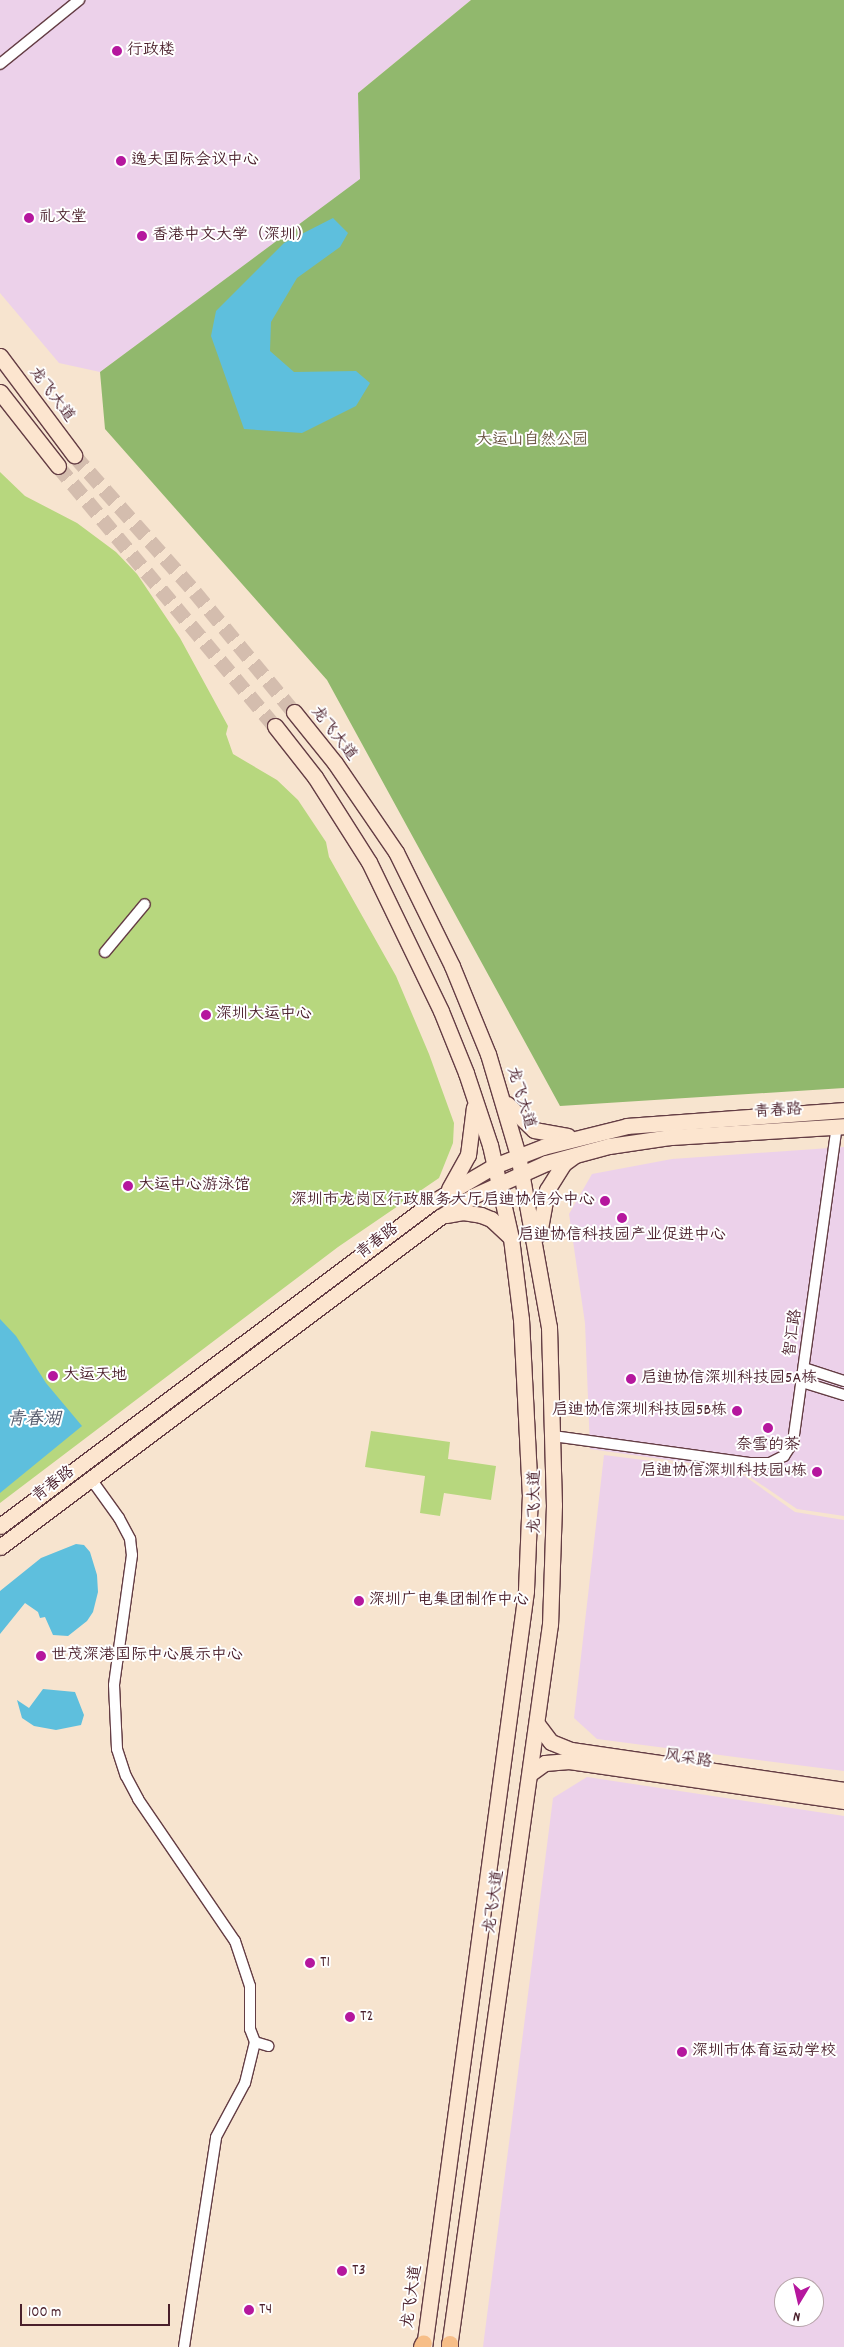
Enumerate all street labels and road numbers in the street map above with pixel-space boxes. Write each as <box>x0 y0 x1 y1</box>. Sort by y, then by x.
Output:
street label: 龙飞大道 <box>24 364 78 426</box>
street label: 龙飞大道 <box>306 703 360 765</box>
street label: 龙飞大道 <box>501 1065 539 1131</box>
street label: 青春路 <box>753 1101 803 1123</box>
street label: 青春路 <box>353 1220 403 1264</box>
street label: 智汇路 <box>781 1308 807 1358</box>
street label: 青春路 <box>29 1463 79 1507</box>
street label: 龙飞大道 <box>526 1470 546 1534</box>
street label: 风采路 <box>663 1747 713 1773</box>
street label: 龙飞大道 <box>481 1869 509 1935</box>
street label: 龙飞大道 <box>399 2264 427 2330</box>

